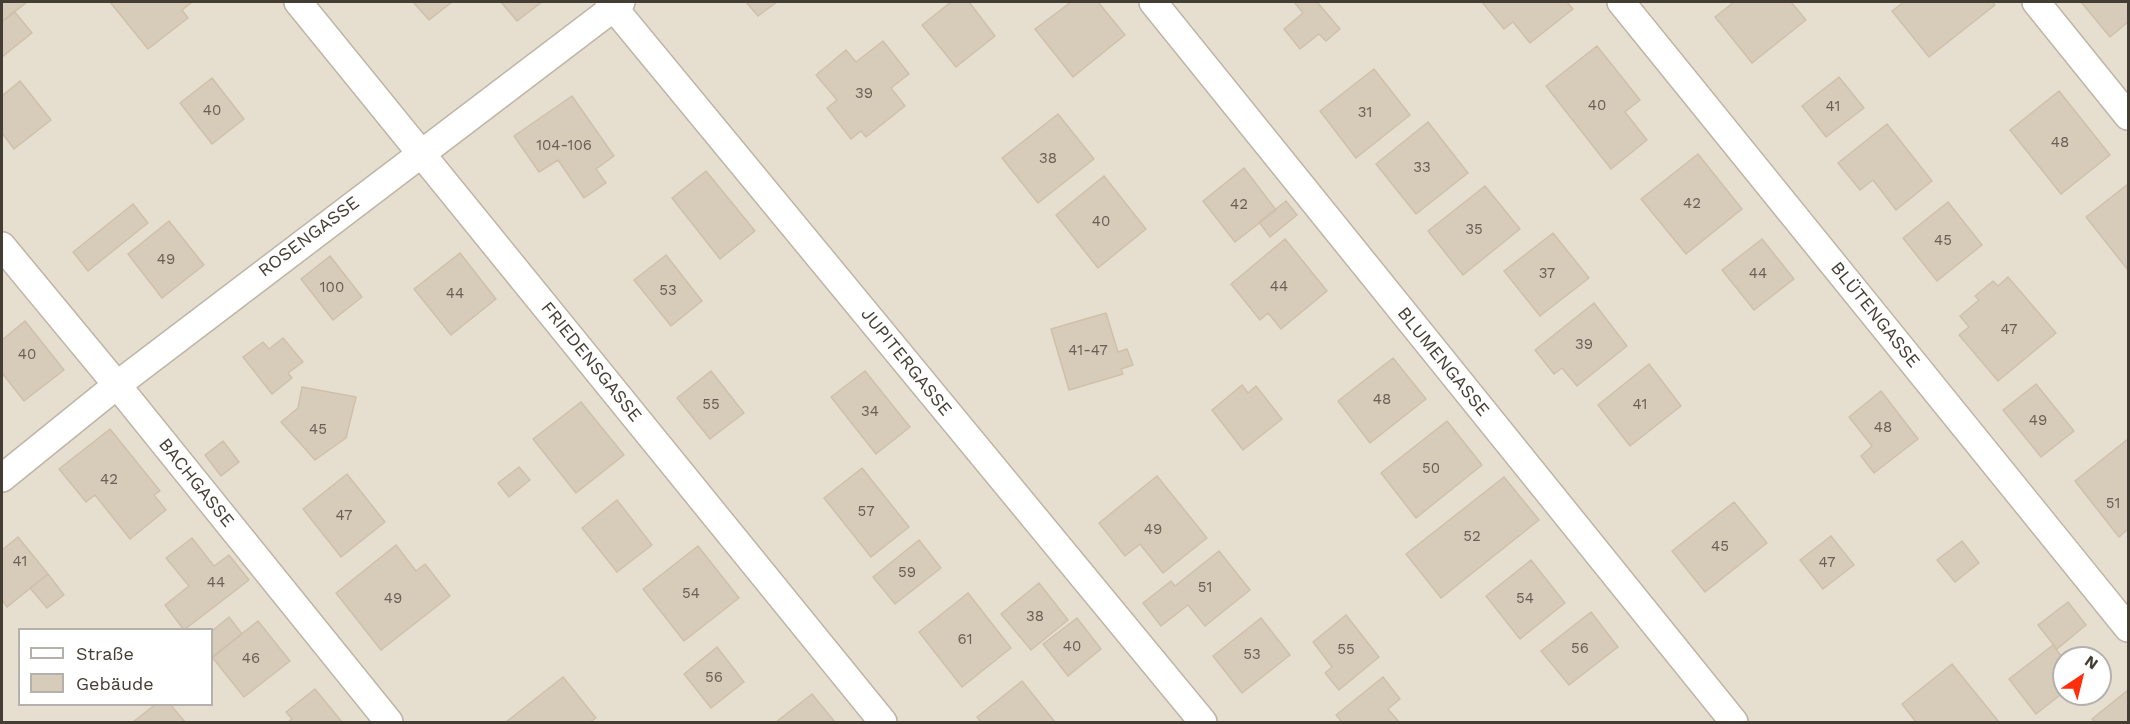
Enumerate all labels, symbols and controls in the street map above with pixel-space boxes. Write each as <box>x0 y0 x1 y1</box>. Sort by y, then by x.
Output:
house number: 39 <box>855 85 873 103</box>
house number: 40 <box>1588 97 1606 115</box>
house number: 41 <box>1826 98 1840 116</box>
house number: 40 <box>203 102 221 120</box>
house number: 31 <box>1358 104 1372 122</box>
house number: 48 <box>2051 134 2069 152</box>
house number: 104-106 <box>536 137 592 155</box>
house number: 38 <box>1039 150 1057 168</box>
house number: 33 <box>1413 159 1431 177</box>
street label: ROSENGASSE <box>254 192 364 282</box>
house number: 42 <box>1683 195 1701 213</box>
house number: 42 <box>1230 196 1248 214</box>
house number: 40 <box>1092 213 1110 231</box>
house number: 35 <box>1465 221 1483 239</box>
house number: 45 <box>1934 232 1952 250</box>
house number: 49 <box>157 251 175 269</box>
street label: BLÜTENGASSE <box>1826 258 1924 372</box>
house number: 37 <box>1539 265 1555 283</box>
house number: 44 <box>1749 265 1767 283</box>
house number: 44 <box>1270 278 1288 296</box>
house number: 100 <box>320 279 344 297</box>
house number: 53 <box>659 282 677 300</box>
house number: 44 <box>446 285 464 303</box>
street label: FRIEDENSGASSE <box>536 298 646 426</box>
street label: BLUMENGASSE <box>1392 303 1494 421</box>
street label: JUPITERGASSE <box>856 304 956 420</box>
house number: 47 <box>2001 321 2017 339</box>
house number: 39 <box>1575 336 1593 354</box>
house number: 41-47 <box>1068 342 1108 360</box>
house number: 40 <box>18 346 36 364</box>
house number: 48 <box>1373 391 1391 409</box>
house number: 55 <box>702 396 720 414</box>
house number: 41 <box>1633 396 1647 414</box>
house number: 34 <box>861 403 879 421</box>
house number: 49 <box>2029 412 2047 430</box>
house number: 48 <box>1874 419 1892 437</box>
house number: 45 <box>309 421 327 439</box>
street label: BACHGASSE <box>154 434 238 532</box>
house number: 50 <box>1422 460 1440 478</box>
house number: 42 <box>100 471 118 489</box>
house number: 51 <box>2106 495 2120 513</box>
house number: 57 <box>857 503 875 521</box>
house number: 47 <box>336 507 352 525</box>
house number: 49 <box>1144 521 1162 539</box>
house number: 52 <box>1463 528 1481 546</box>
house number: 45 <box>1711 538 1729 556</box>
house number: 41 <box>13 553 27 571</box>
house number: 47 <box>1819 554 1835 572</box>
house number: 59 <box>898 564 916 582</box>
house number: 44 <box>207 574 225 592</box>
house number: 51 <box>1198 579 1212 597</box>
house number: 54 <box>682 585 700 603</box>
house number: 49 <box>384 590 402 608</box>
house number: 54 <box>1516 590 1534 608</box>
house number: 38 <box>1026 608 1044 626</box>
legend <box>18 628 213 706</box>
house number: 61 <box>958 631 972 649</box>
house number: 40 <box>1063 638 1081 656</box>
house number: 56 <box>1571 640 1589 658</box>
house number: 55 <box>1337 641 1355 659</box>
text: Straße <box>76 643 134 664</box>
house number: 53 <box>1243 646 1261 664</box>
north arrow <box>2052 646 2112 706</box>
house number: 46 <box>242 650 260 668</box>
text: N <box>2081 651 2102 674</box>
house number: 56 <box>705 669 723 687</box>
text: Gebäude <box>76 673 154 694</box>

